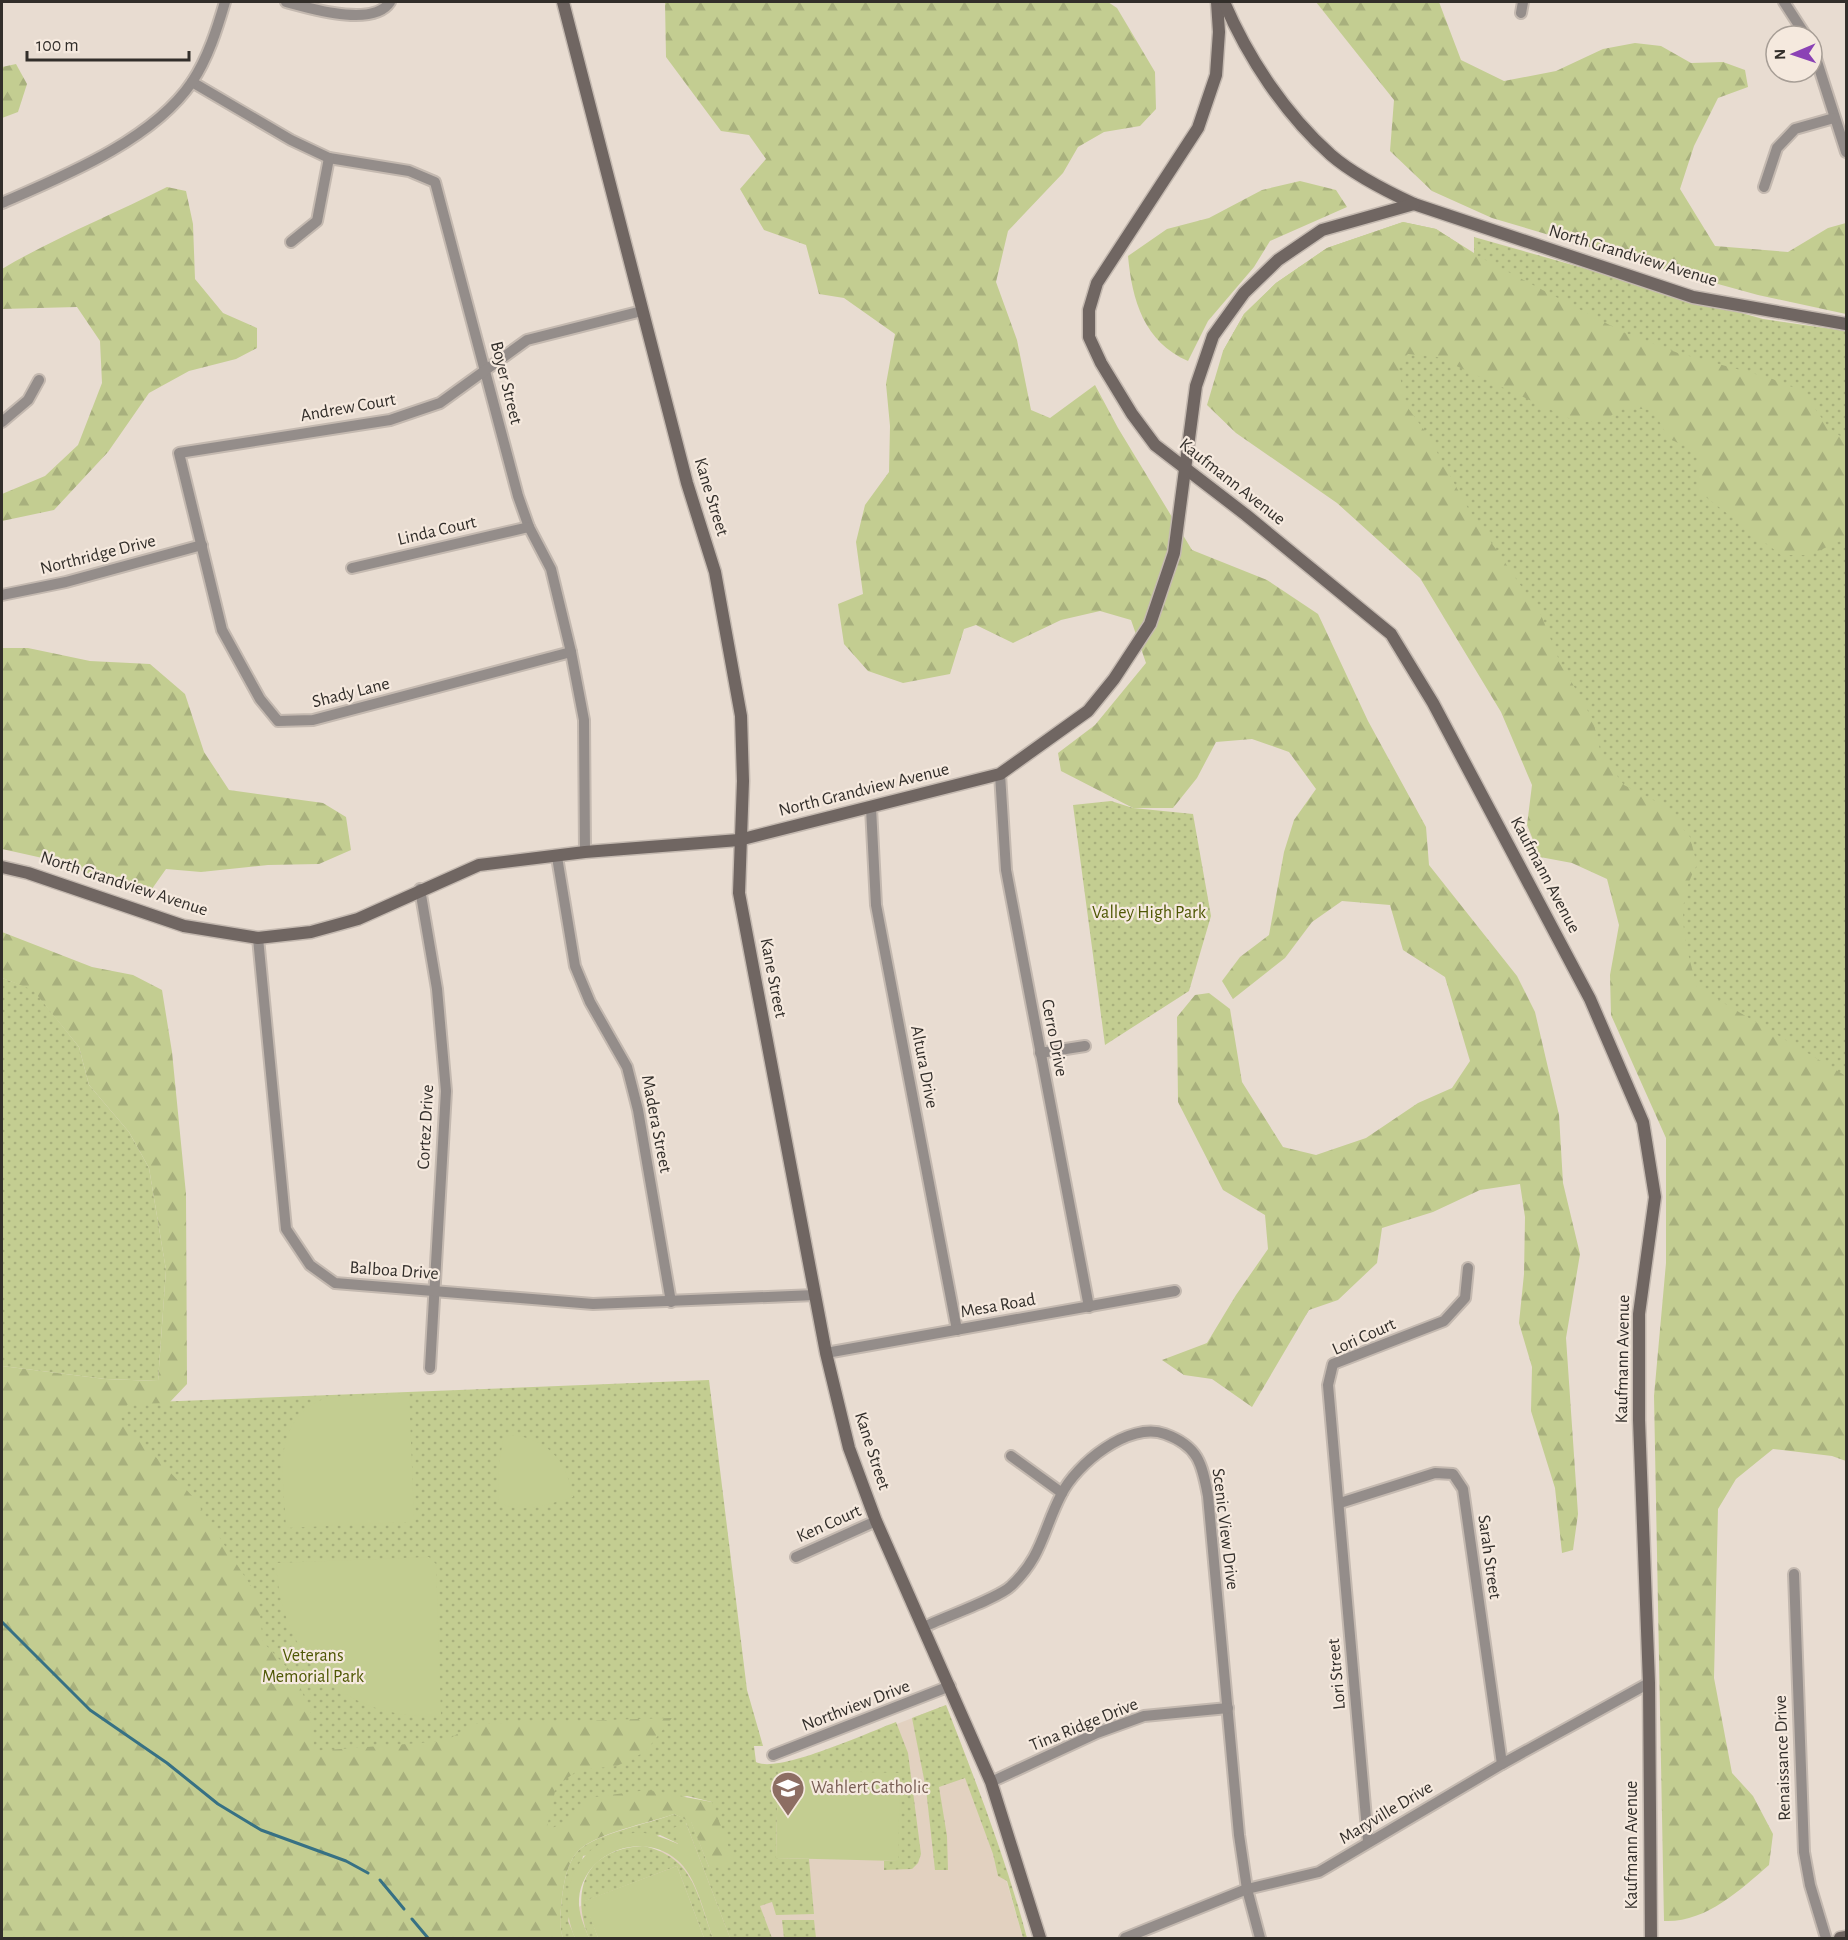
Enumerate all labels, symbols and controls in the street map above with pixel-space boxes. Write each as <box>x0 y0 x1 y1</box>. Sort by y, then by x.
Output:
scale bar <box>27 24 189 62</box>
north arrow <box>1764 24 1824 84</box>
text: 100 m <box>36 37 79 55</box>
text: N <box>1772 49 1788 60</box>
street label: North Grandview Avenue <box>1547 222 1719 290</box>
street label: Boyer Street <box>487 340 525 427</box>
street label: Andrew Court <box>299 391 397 425</box>
street label: Kaufmann Avenue <box>1176 435 1288 529</box>
street label: Kane Street <box>691 456 731 538</box>
street label: Linda Court <box>396 513 478 549</box>
street label: Northridge Drive <box>38 532 158 578</box>
street label: Shady Lane <box>310 675 392 711</box>
street label: North Grandview Avenue <box>777 760 951 820</box>
street label: Kaufmann Avenue <box>1507 814 1583 936</box>
street label: North Grandview Avenue <box>38 848 210 920</box>
park label: Valley High Park <box>1092 904 1207 922</box>
street label: Kane Street <box>756 937 790 1020</box>
street label: Cerro Drive <box>1038 998 1070 1078</box>
street label: Altura Drive <box>907 1024 941 1110</box>
street label: Madera Street <box>638 1074 674 1175</box>
street label: Cortez Drive <box>415 1084 437 1170</box>
street label: Balboa Drive <box>349 1259 439 1283</box>
street label: Mesa Road <box>959 1291 1037 1321</box>
street label: Kaufmann Avenue <box>1613 1294 1633 1424</box>
street label: Lori Court <box>1330 1315 1399 1359</box>
street label: Kane Street <box>851 1410 893 1492</box>
street label: Scenic View Drive <box>1209 1467 1241 1591</box>
street label: Ken Court <box>794 1502 864 1546</box>
street label: Sarah Street <box>1474 1514 1504 1601</box>
street label: Lori Street <box>1325 1637 1349 1710</box>
park label: Veterans Memorial Park <box>262 1647 365 1686</box>
street label: Northview Drive <box>800 1677 912 1735</box>
street label: Tina Ridge Drive <box>1027 1695 1141 1755</box>
street label: Renaissance Drive <box>1772 1695 1794 1821</box>
school or university icon: Wahlert Catholic <box>770 1770 806 1817</box>
street label: Maryville Drive <box>1336 1778 1436 1848</box>
place label: Wahlert Catholic <box>811 1779 928 1797</box>
street label: Kaufmann Avenue <box>1623 1781 1641 1909</box>

